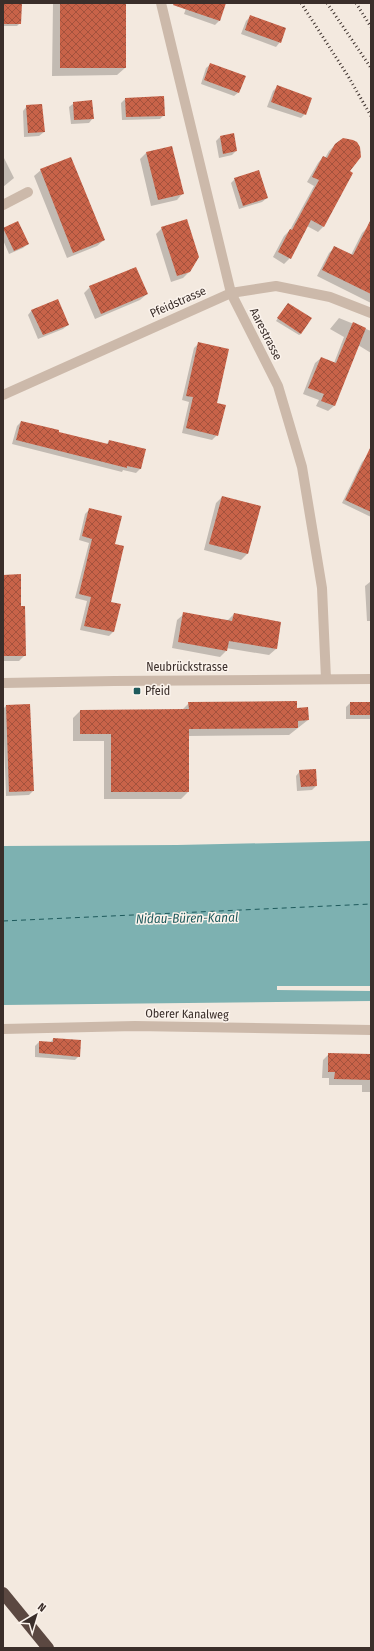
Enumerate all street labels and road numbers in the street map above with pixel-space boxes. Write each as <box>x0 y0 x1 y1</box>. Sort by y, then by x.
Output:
street label: Pfeidstrasse <box>148 283 208 321</box>
street label: Aarestrasse <box>247 306 285 362</box>
street label: Neubrückstrasse <box>146 660 228 674</box>
street label: Oberer Kanalweg <box>145 1006 229 1022</box>

